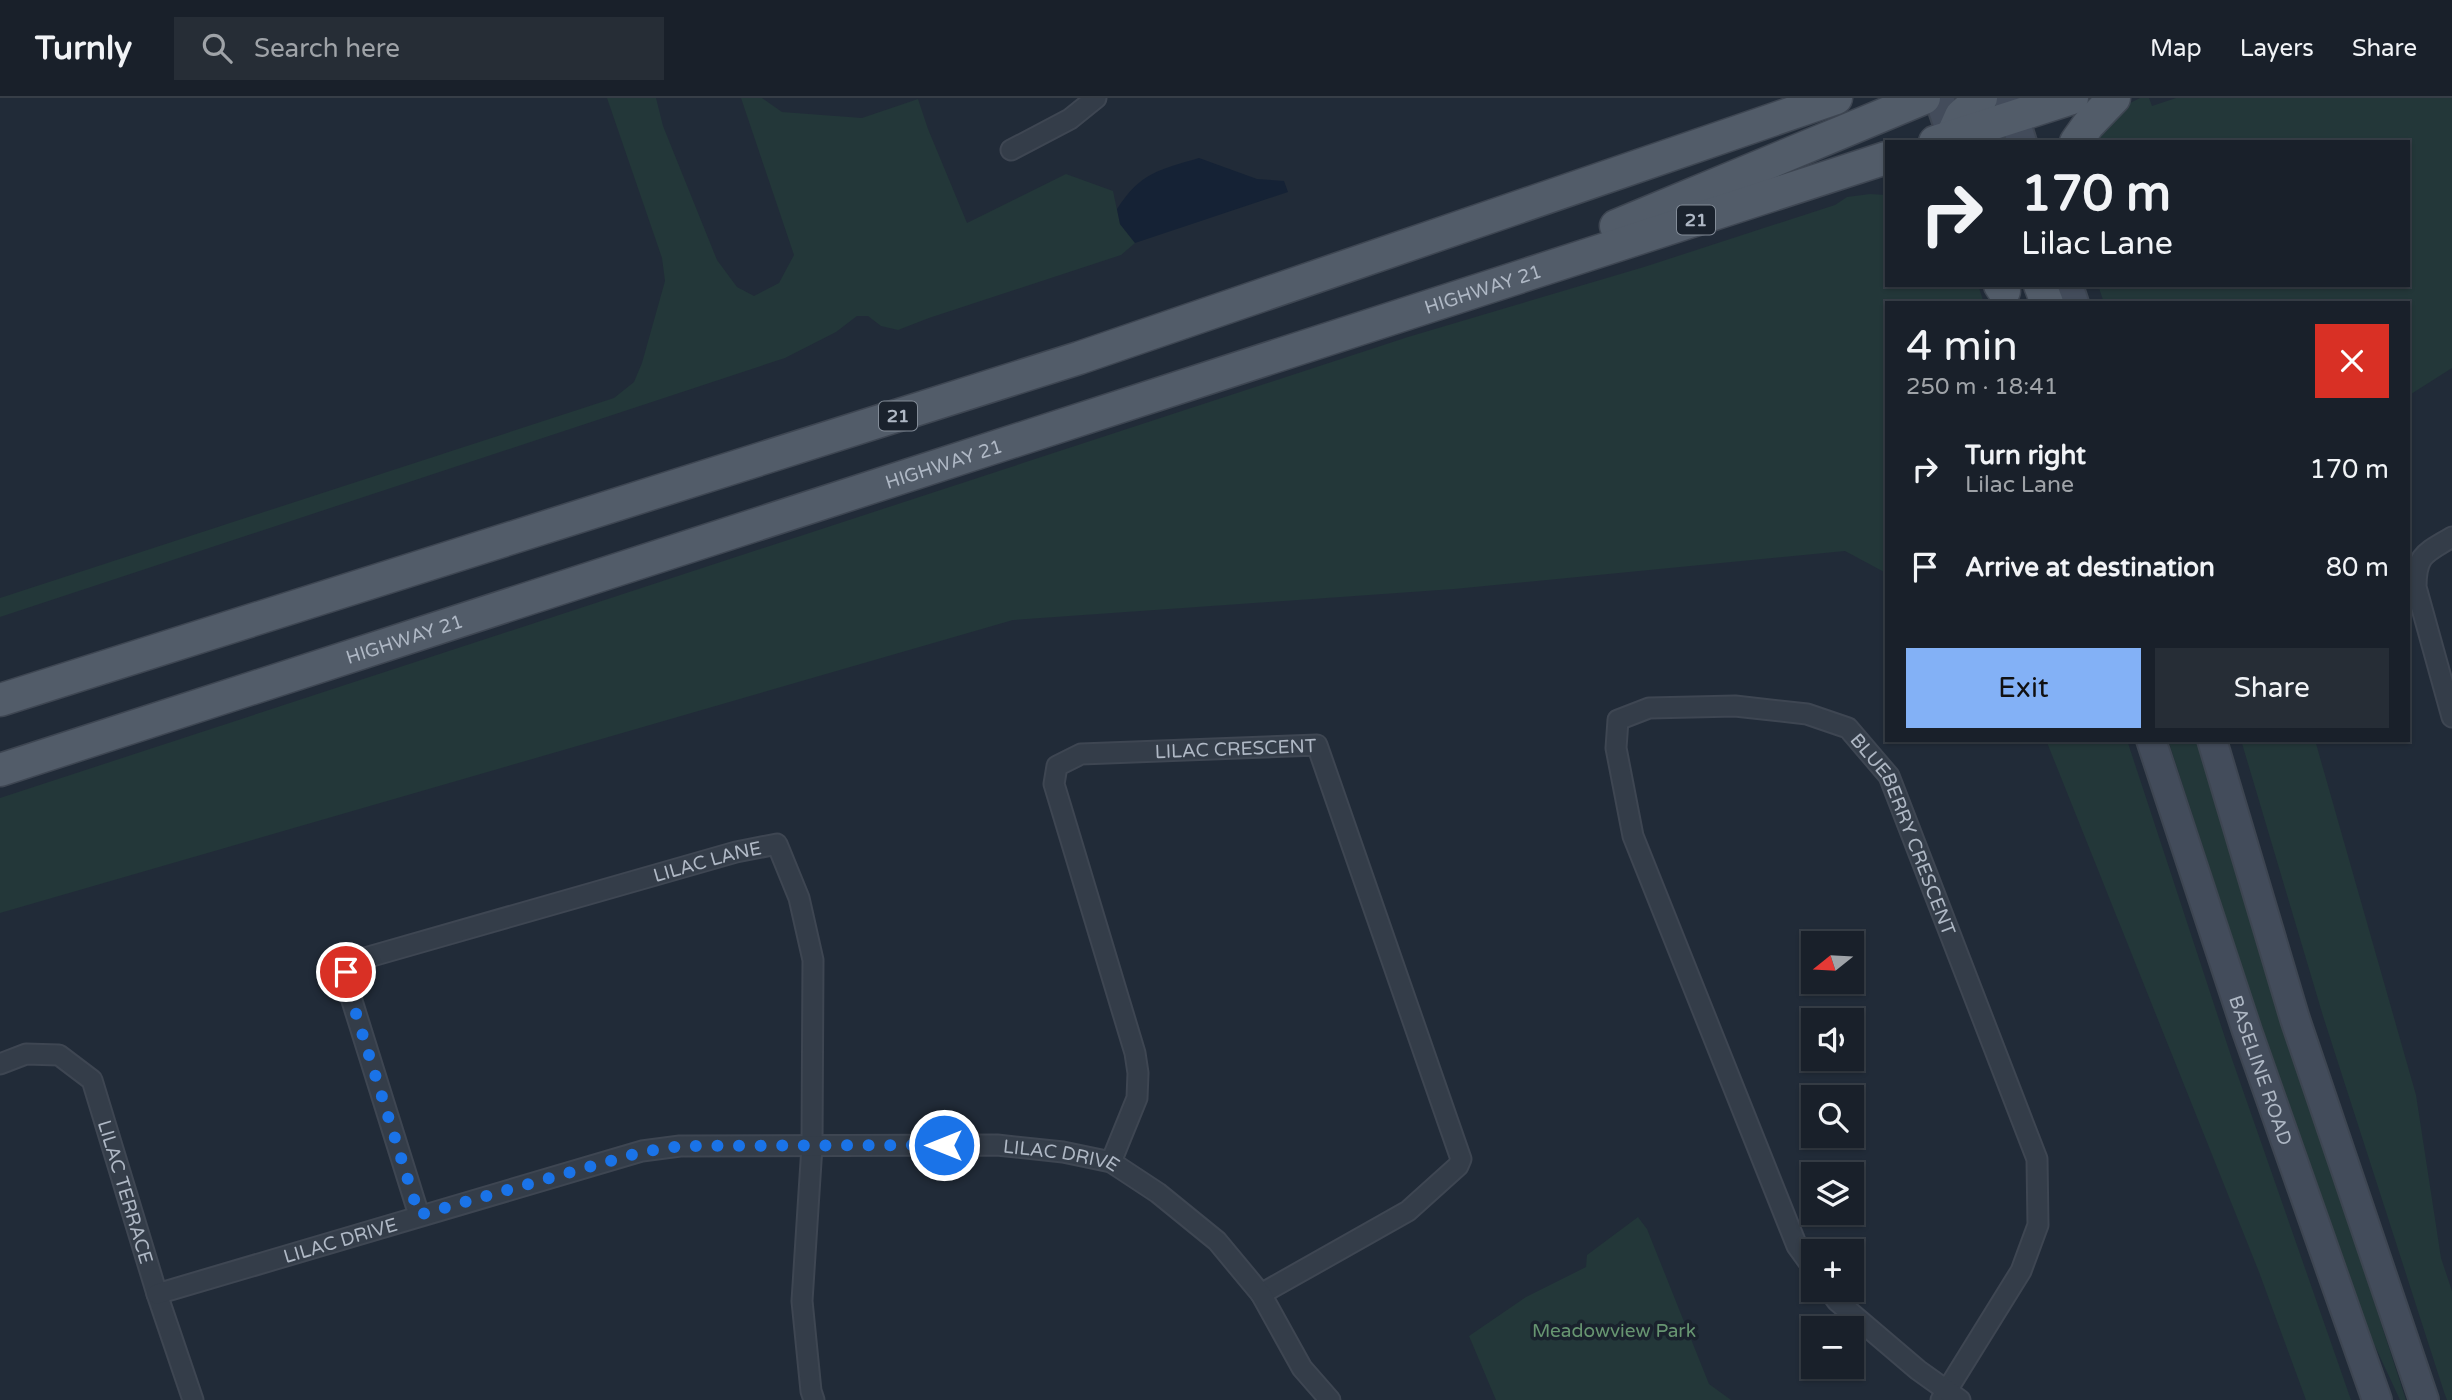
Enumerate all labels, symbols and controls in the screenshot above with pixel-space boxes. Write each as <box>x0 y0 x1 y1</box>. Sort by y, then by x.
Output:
search box <box>174 17 664 80</box>
text: Turnly <box>35 29 132 68</box>
icon: search <box>198 29 236 67</box>
text: Search here <box>254 33 400 64</box>
text: Map <box>2150 34 2202 63</box>
text: Layers <box>2240 34 2314 63</box>
text: Share <box>2352 34 2417 63</box>
text: 170 m <box>2021 165 2171 224</box>
icon: right <box>1906 168 1997 259</box>
road number: 21 <box>1677 205 1715 234</box>
text: Lilac Lane <box>2021 225 2173 263</box>
street label: HIGHWAY 21 <box>1422 261 1545 319</box>
text: 4 min <box>1906 321 2018 372</box>
button: close <box>2315 324 2389 398</box>
text: 250 m · 18:41 <box>1906 373 2058 401</box>
road number: 21 <box>879 402 917 430</box>
street label: HIGHWAY 21 <box>883 436 1005 494</box>
text: Turn right <box>1965 440 2086 471</box>
icon: right <box>1906 450 1944 488</box>
text: 170 m <box>2309 454 2389 485</box>
text: Lilac Lane <box>1965 471 2074 499</box>
icon: arrive <box>1906 548 1944 586</box>
text: Arrive at destination <box>1965 552 2215 583</box>
text: 80 m <box>2326 552 2389 583</box>
street label: HIGHWAY 21 <box>343 611 466 669</box>
button: Exit <box>1906 648 2141 728</box>
button: Share <box>2155 648 2389 728</box>
street label: BLUEBERRY CRESCENT <box>1846 729 1960 939</box>
street label: LILAC CRESCENT <box>1154 735 1317 763</box>
street label: LILAC LANE <box>651 837 763 887</box>
north arrow <box>1801 931 1864 994</box>
map controls <box>1801 931 1864 1379</box>
pin <box>316 942 376 1002</box>
icon: arrive <box>327 953 365 991</box>
street label: BASELINE ROAD <box>2224 993 2296 1148</box>
button: sound <box>1801 1008 1864 1071</box>
button: search <box>1801 1085 1864 1148</box>
position arrow <box>907 1108 981 1182</box>
street label: LILAC TERRACE <box>93 1117 157 1266</box>
street label: LILAC DRIVE <box>1002 1136 1124 1177</box>
button: layers <box>1801 1162 1864 1225</box>
street label: LILAC DRIVE <box>281 1214 400 1268</box>
button: + <box>1801 1239 1864 1302</box>
button: − <box>1801 1316 1864 1379</box>
park label: Meadowview Park <box>1532 1320 1696 1342</box>

